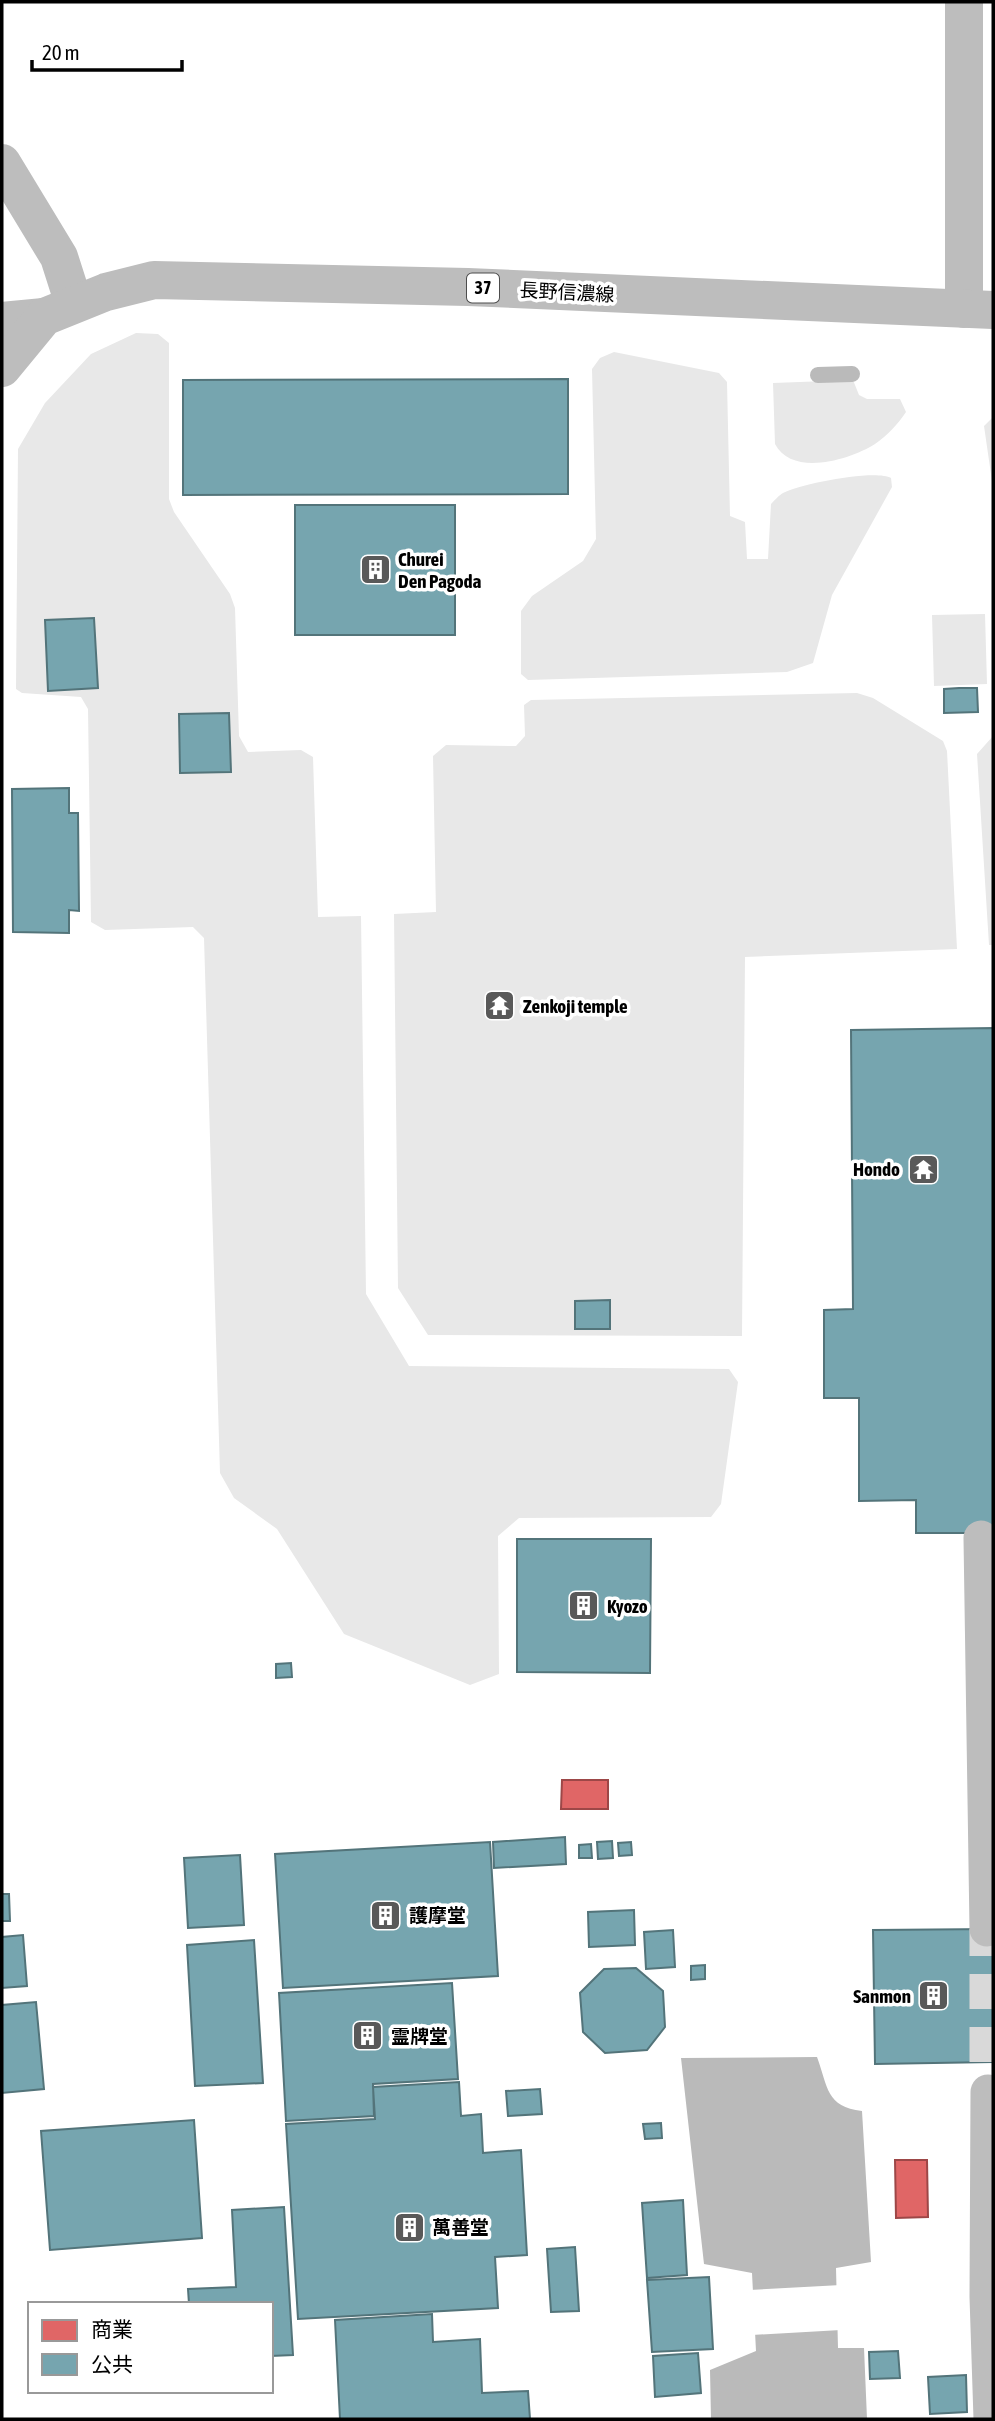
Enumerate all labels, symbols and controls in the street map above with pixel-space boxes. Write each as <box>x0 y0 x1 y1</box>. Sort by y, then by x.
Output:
scale bar <box>32 28 182 72</box>
text: 20 m <box>42 40 80 64</box>
road number: 37 <box>467 274 499 302</box>
street label: 長野信濃線 <box>519 279 615 305</box>
place label: Churei Den Pagoda <box>398 548 482 592</box>
building icon: Churei Den Pagoda <box>358 553 392 587</box>
temple icon: Zenkoji temple <box>483 989 517 1023</box>
place label: Zenkoji temple <box>523 995 628 1017</box>
temple icon: Hondo <box>906 1152 940 1186</box>
place label: Hondo <box>853 1158 900 1180</box>
building icon: Kyozo <box>567 1589 601 1623</box>
place label: Kyozo <box>607 1595 648 1617</box>
building icon: 護摩堂 <box>369 1898 403 1932</box>
place label: 護摩堂 <box>409 1904 466 1926</box>
building icon: Sanmon <box>917 1979 951 2013</box>
place label: Sanmon <box>853 1985 911 2007</box>
building icon: 霊牌堂 <box>351 2019 385 2053</box>
place label: 霊牌堂 <box>391 2025 448 2047</box>
building icon: 萬善堂 <box>392 2210 426 2244</box>
place label: 萬善堂 <box>432 2216 489 2238</box>
legend <box>28 2302 273 2393</box>
text: 商業 <box>91 2317 133 2341</box>
text: 公共 <box>91 2352 133 2376</box>

